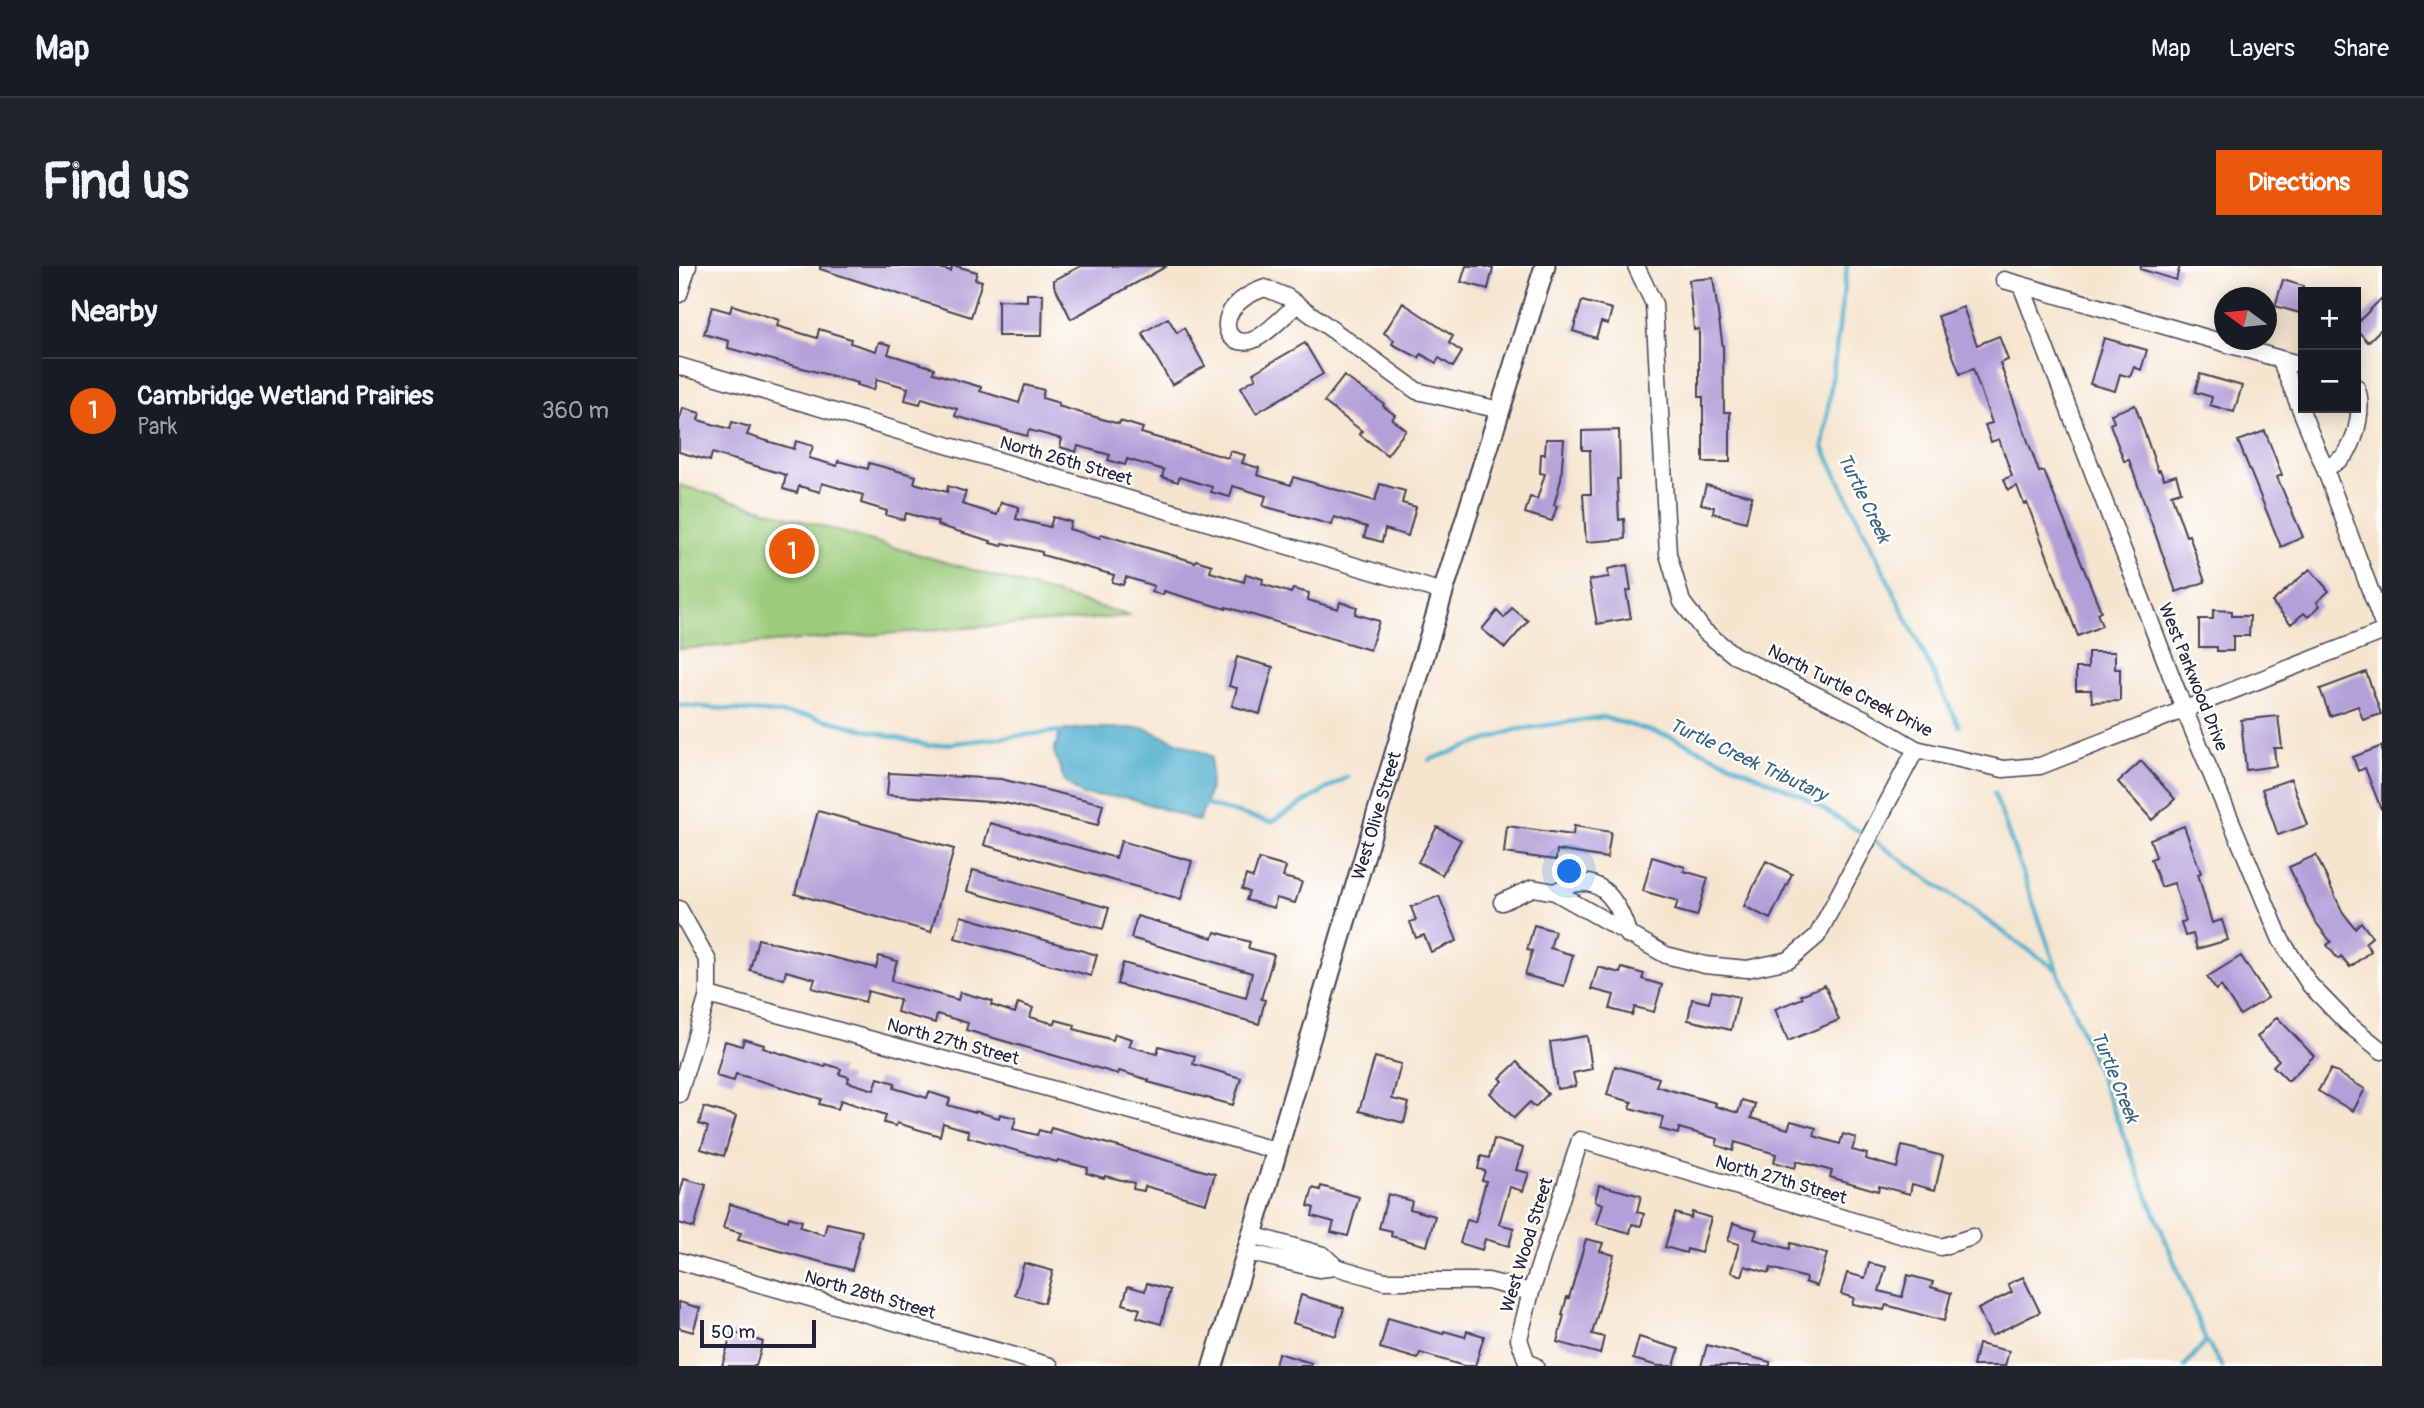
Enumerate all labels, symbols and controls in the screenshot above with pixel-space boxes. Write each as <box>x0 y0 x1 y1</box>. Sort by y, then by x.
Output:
text: Map <box>35 28 90 69</box>
text: Map <box>2151 34 2191 63</box>
text: Layers <box>2229 34 2295 63</box>
text: Share <box>2333 34 2389 63</box>
button: Directions <box>2216 150 2382 215</box>
text: Find us <box>42 152 189 213</box>
north arrow <box>2214 287 2277 350</box>
map controls <box>2298 287 2361 413</box>
button: + <box>2298 287 2361 350</box>
text: Nearby <box>70 293 157 330</box>
button: − <box>2298 350 2361 413</box>
text: Cambridge Wetland Prairies <box>137 380 433 412</box>
text: 1 <box>89 396 98 425</box>
text: 360 m <box>542 396 609 425</box>
text: Park <box>137 412 177 441</box>
street label: North 26th Street <box>997 431 1136 491</box>
water label: Turtle Creek <box>1832 449 1897 549</box>
pin: 1 <box>769 525 815 577</box>
street label: West Parkwood Drive <box>2153 600 2233 754</box>
street label: North Turtle Creek Drive <box>1764 639 1936 743</box>
water label: Turtle Creek Tributary <box>1665 713 1833 808</box>
street label: West Olive Street <box>1347 748 1407 883</box>
your location <box>1552 854 1586 888</box>
street label: North 27th Street <box>884 1013 1022 1071</box>
water label: Turtle Creek <box>2086 1028 2145 1128</box>
street label: North 27th Street <box>1713 1150 1850 1210</box>
street label: West Wood Street <box>1496 1174 1559 1315</box>
street label: North 28th Street <box>802 1265 939 1325</box>
scale bar <box>700 1317 815 1349</box>
text: 50 m <box>711 1320 755 1344</box>

